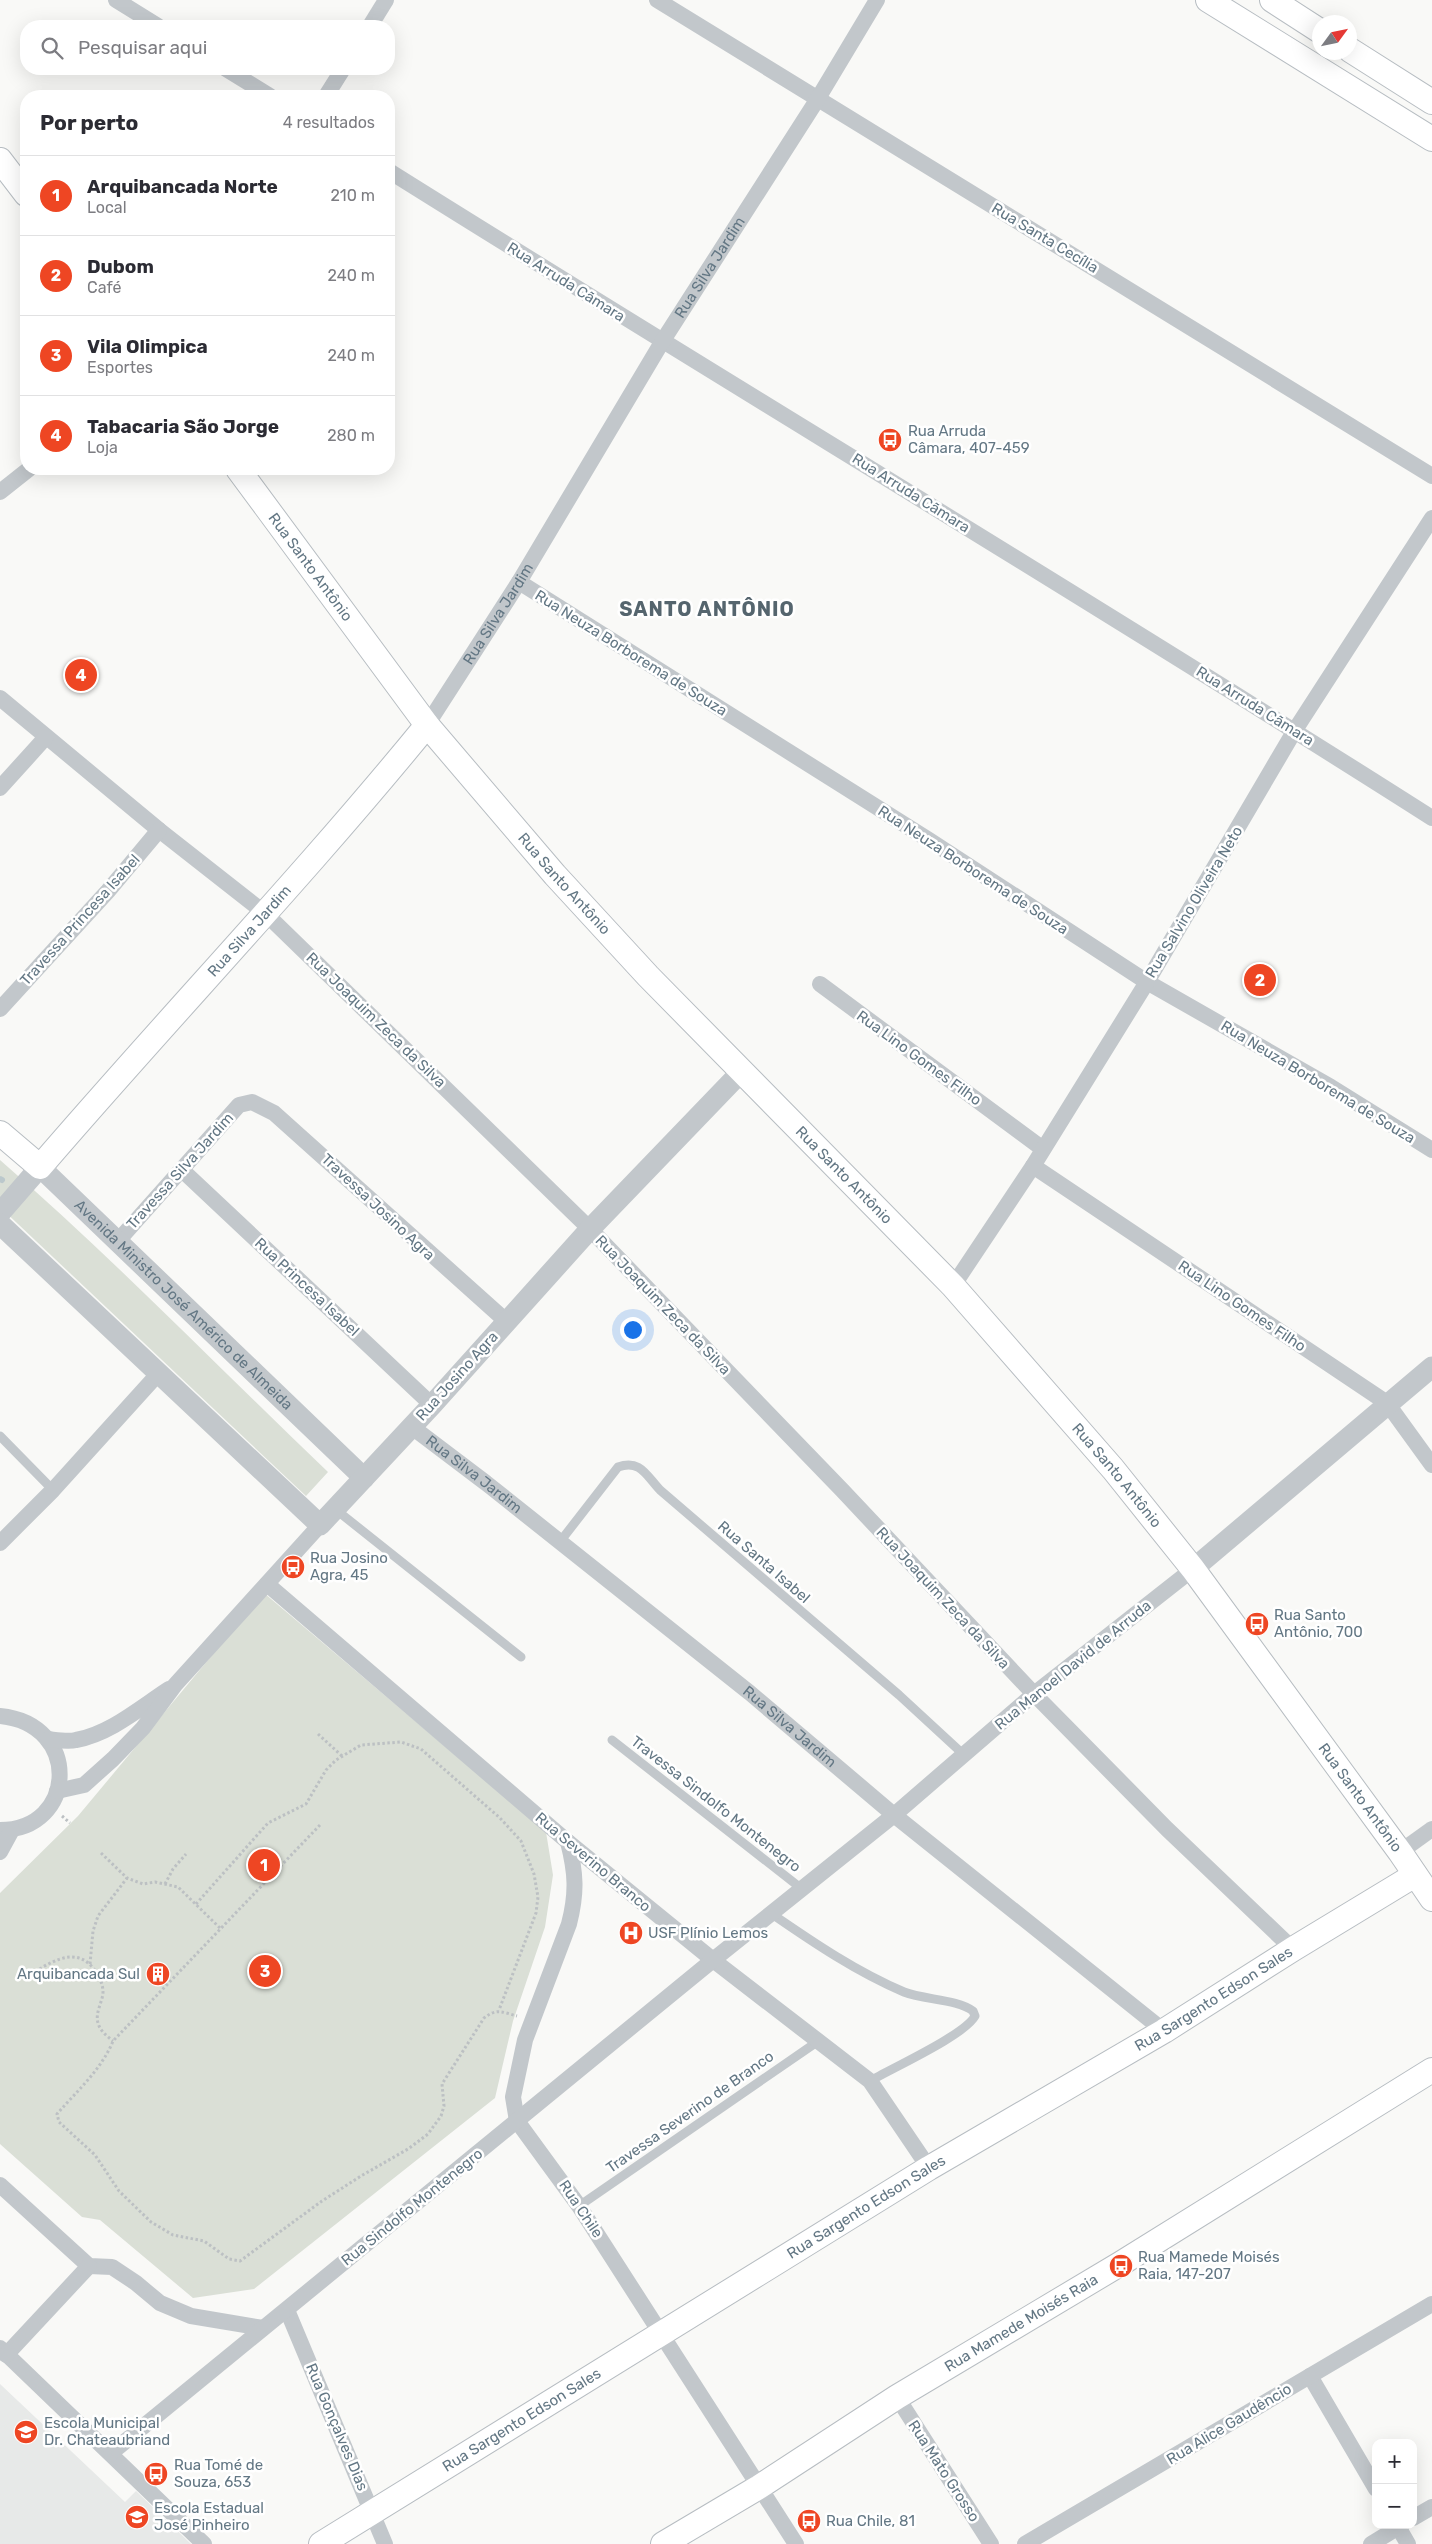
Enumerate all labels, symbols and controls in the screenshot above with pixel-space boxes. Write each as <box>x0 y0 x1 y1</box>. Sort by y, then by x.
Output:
north arrow <box>1312 15 1357 60</box>
search box <box>20 20 395 75</box>
icon: search <box>38 34 66 62</box>
text: Pesquisar aqui <box>78 36 207 59</box>
text: Por perto <box>40 110 138 135</box>
text: 4 resultados <box>283 113 375 132</box>
text: Arquibancada Norte <box>87 175 278 198</box>
text: 1 <box>52 186 60 205</box>
text: 210 m <box>330 186 375 205</box>
text: Local <box>87 198 127 217</box>
street label: Rua Santa Cecília <box>988 199 1102 277</box>
street label: Rua Silva Jardim <box>671 213 749 321</box>
street label: Rua Arruda Cãmara <box>504 238 628 326</box>
text: Dubom <box>87 255 154 278</box>
text: 2 <box>51 266 61 285</box>
text: 240 m <box>328 266 375 285</box>
text: Café <box>87 278 121 297</box>
text: Vila Olimpica <box>87 335 208 358</box>
text: 3 <box>51 346 61 365</box>
text: 240 m <box>328 346 375 365</box>
text: Esportes <box>87 358 153 377</box>
text: Tabacaria São Jorge <box>87 415 279 438</box>
place label: Rua Arruda Câmara, 407-459 <box>908 422 1030 457</box>
text: 4 <box>51 426 61 445</box>
text: 280 m <box>327 426 375 445</box>
bus stop icon: Rua Arruda Câmara, 407-459 <box>877 427 903 453</box>
text: Loja <box>87 438 118 457</box>
street label: Rua Arruda Cãmara <box>849 449 973 537</box>
street label: Rua Santo Antônio <box>265 509 356 625</box>
street label: Rua Silva Jardim <box>459 560 537 668</box>
street label: Rua Neuza Borborema de Souza <box>532 586 730 720</box>
district label: SANTO ANTÔNIO <box>619 597 795 621</box>
pin: 4 <box>65 656 97 694</box>
street label: Rua Arruda Cãmara <box>1193 662 1317 750</box>
street label: Rua Neuza Borborema de Souza <box>874 802 1072 938</box>
street label: Rua Salvino Oliveira Neto <box>1142 823 1246 981</box>
street label: Rua Santo Antônio <box>514 829 614 938</box>
street label: Travessa Princesa Isabel <box>16 851 144 989</box>
street label: Rua Silva Jardim <box>204 881 295 980</box>
street label: Rua Joaquim Zeca da Silva <box>302 949 450 1091</box>
pin: 2 <box>1244 961 1276 999</box>
street label: Rua Lino Gomes Filho <box>853 1007 985 1109</box>
street label: Rua Neuza Borborema de Souza <box>1218 1017 1418 1147</box>
street label: Travessa Silva Jardim <box>123 1109 237 1233</box>
street label: Rua Santo Antônio <box>792 1122 896 1228</box>
street label: Travessa Josino Agra <box>318 1150 438 1264</box>
street label: Avenida Ministro José Américo de Almeida <box>71 1196 296 1414</box>
street label: Rua Joaquim Zeca da Silva <box>592 1231 734 1379</box>
street label: Rua Princesa Isabel <box>251 1234 363 1340</box>
street label: Rua Lino Gomes Filho <box>1175 1257 1309 1355</box>
your location <box>620 1317 646 1343</box>
street label: Rua Josino Agra <box>412 1328 502 1424</box>
street label: Rua Santo Antônio <box>1068 1420 1165 1531</box>
street label: Rua Silva Jardim <box>422 1432 526 1517</box>
street label: Rua Santa Isabel <box>714 1517 814 1607</box>
street label: Rua Joaquim Zeca da Silva <box>873 1523 1013 1673</box>
place label: Rua Josino Agra, 45 <box>310 1549 388 1584</box>
bus stop icon: Rua Josino Agra, 45 <box>280 1554 306 1580</box>
street label: Rua Manoel David de Arruda <box>991 1596 1155 1734</box>
place label: Rua Santo Antônio, 700 <box>1274 1606 1363 1641</box>
bus stop icon: Rua Santo Antônio, 700 <box>1244 1611 1270 1637</box>
street label: Rua Silva Jardim <box>739 1682 840 1771</box>
street label: Travessa Sindolfo Montenegro <box>628 1732 804 1876</box>
street label: Rua Santo Antônio <box>1315 1740 1406 1855</box>
street label: Rua Severino Branco <box>532 1808 654 1916</box>
pin: 1 <box>248 1846 280 1884</box>
hospital icon: USF Plínio Lemos <box>618 1920 644 1946</box>
place label: USF Plínio Lemos <box>648 1924 769 1942</box>
street label: Rua Sargento Edson Sales <box>1132 1942 1296 2055</box>
pin: 3 <box>249 1952 281 1990</box>
building icon: Arquibancada Sul <box>145 1961 171 1987</box>
place label: Arquibancada Sul <box>17 1965 140 1983</box>
street label: Travessa Severino de Branco <box>603 2047 777 2177</box>
street label: Rua Sindolfo Montenegro <box>338 2145 486 2269</box>
street label: Rua Sargento Edson Sales <box>784 2151 949 2263</box>
street label: Rua Chile <box>555 2177 607 2241</box>
place label: Rua Mamede Moisés Raia, 147-207 <box>1138 2248 1280 2283</box>
bus stop icon: Rua Mamede Moisés Raia, 147-207 <box>1108 2253 1134 2279</box>
street label: Rua Mamede Moisés Raia <box>941 2270 1101 2376</box>
street label: Rua Gonçalves Dias <box>302 2361 372 2494</box>
street label: Rua Sargento Edson Sales <box>439 2364 605 2476</box>
street label: Rua Alice Gaudêncio <box>1163 2380 1295 2468</box>
place label: Escola Municipal Dr. Chateaubriand <box>44 2414 170 2449</box>
street label: Rua Mato Grosso <box>904 2417 984 2525</box>
school or university icon: Escola Municipal Dr. Chateaubriand <box>13 2419 39 2445</box>
map controls <box>1372 2439 1417 2529</box>
button: + <box>1372 2439 1417 2484</box>
place label: Rua Tomé de Souza, 653 <box>174 2456 263 2491</box>
bus stop icon: Rua Tomé de Souza, 653 <box>143 2461 169 2487</box>
button: − <box>1372 2484 1417 2529</box>
place label: Escola Estadual José Pinheiro <box>154 2499 264 2534</box>
school or university icon: Escola Estadual José Pinheiro <box>124 2504 150 2530</box>
bus stop icon: Rua Chile, 81 <box>796 2508 822 2534</box>
place label: Rua Chile, 81 <box>826 2512 915 2530</box>

